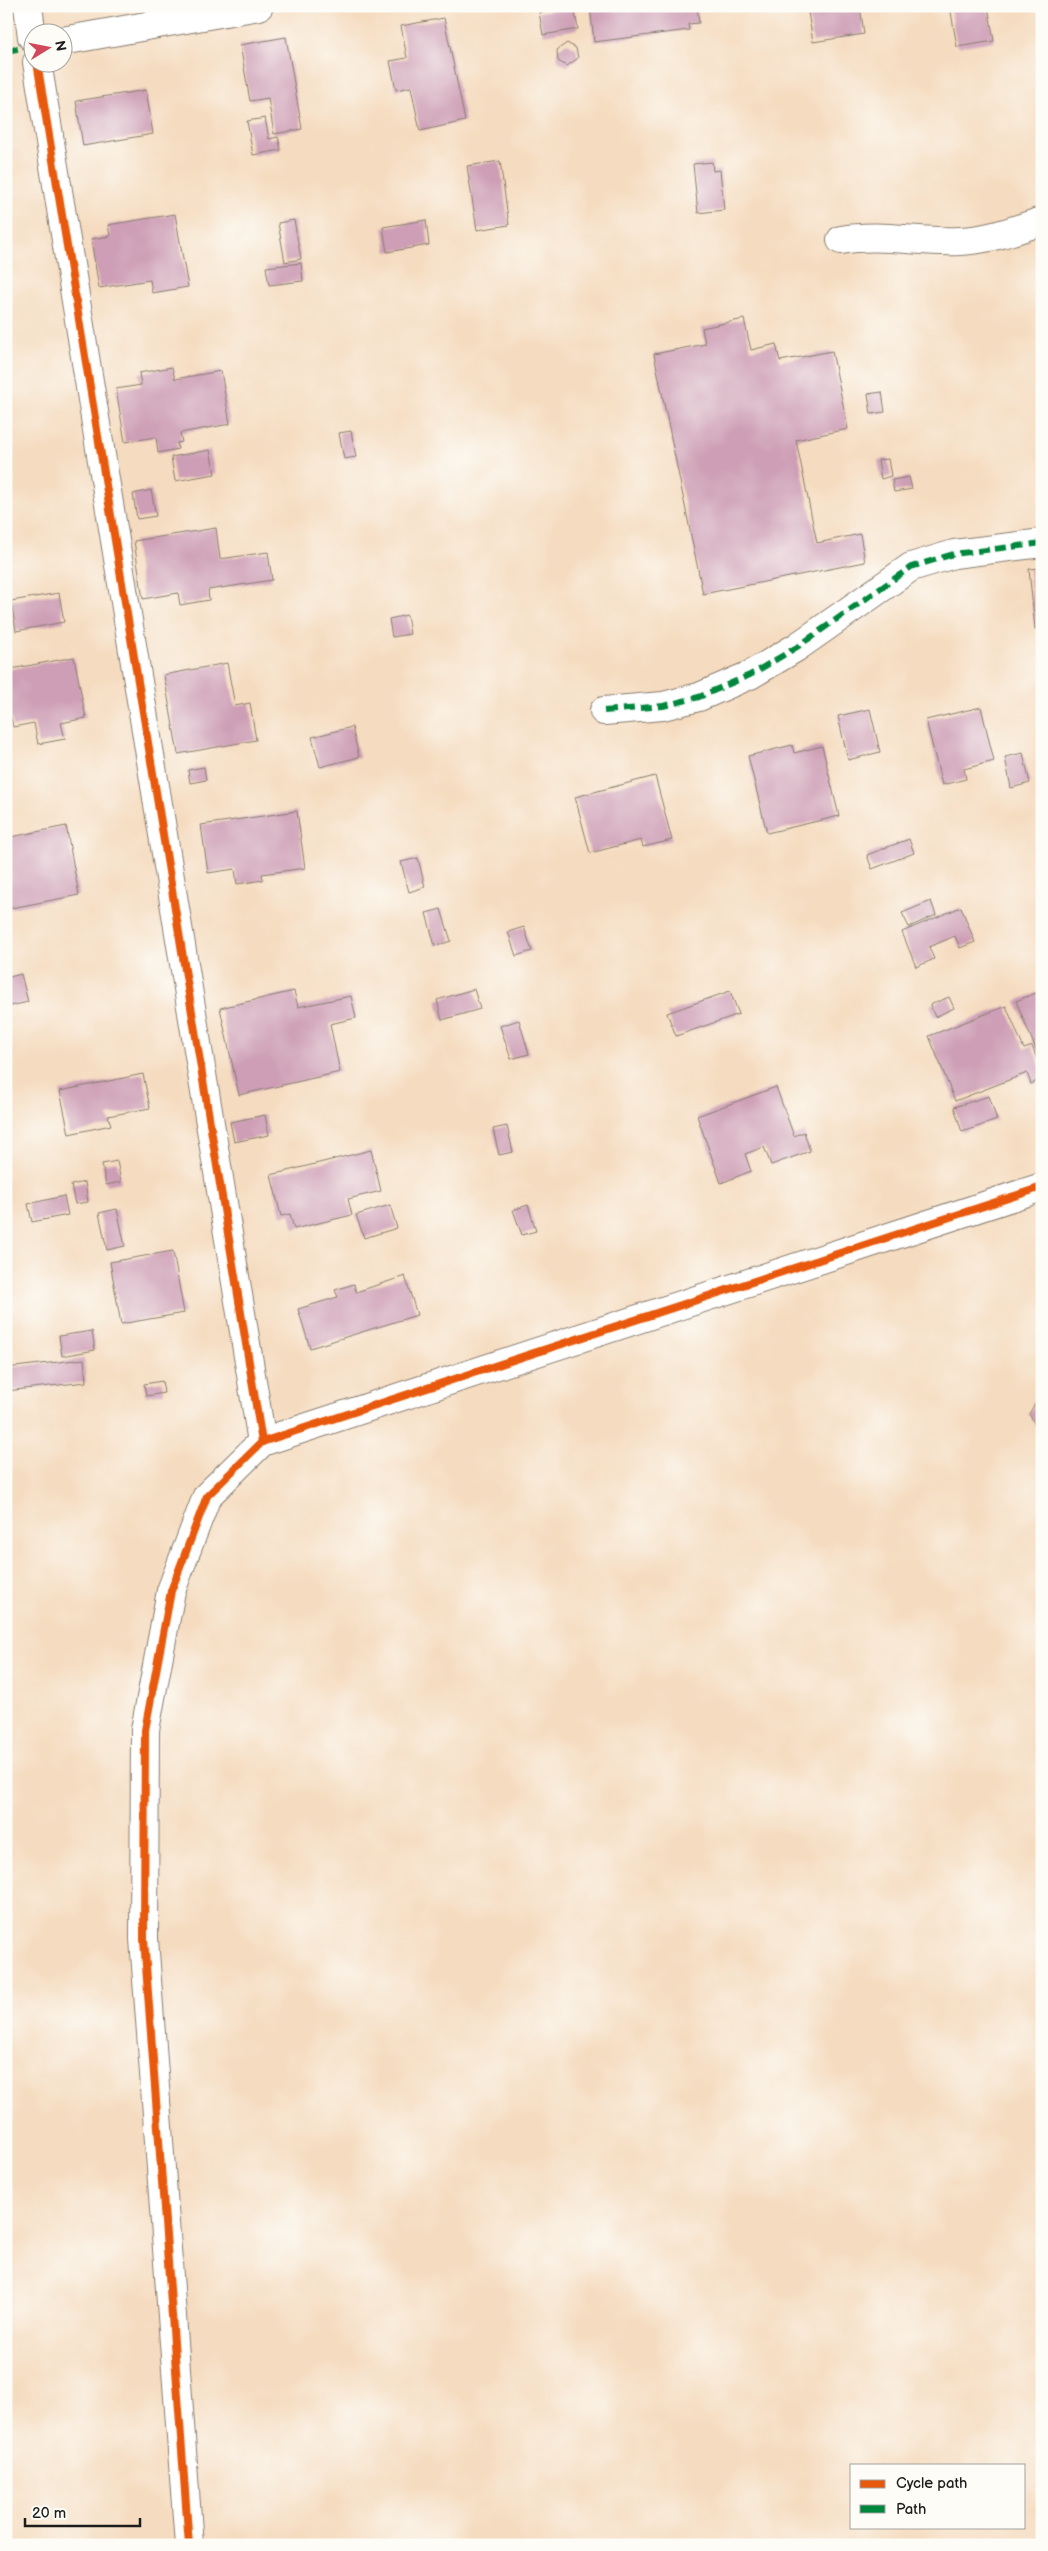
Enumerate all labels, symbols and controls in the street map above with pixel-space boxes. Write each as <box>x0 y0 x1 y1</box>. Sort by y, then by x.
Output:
north arrow <box>22 22 72 72</box>
text: N <box>51 39 70 52</box>
legend <box>850 2464 1026 2528</box>
text: Cycle path <box>896 2474 967 2493</box>
scale bar <box>25 2496 140 2528</box>
text: Path <box>896 2500 926 2519</box>
text: 20 m <box>32 2504 66 2523</box>

